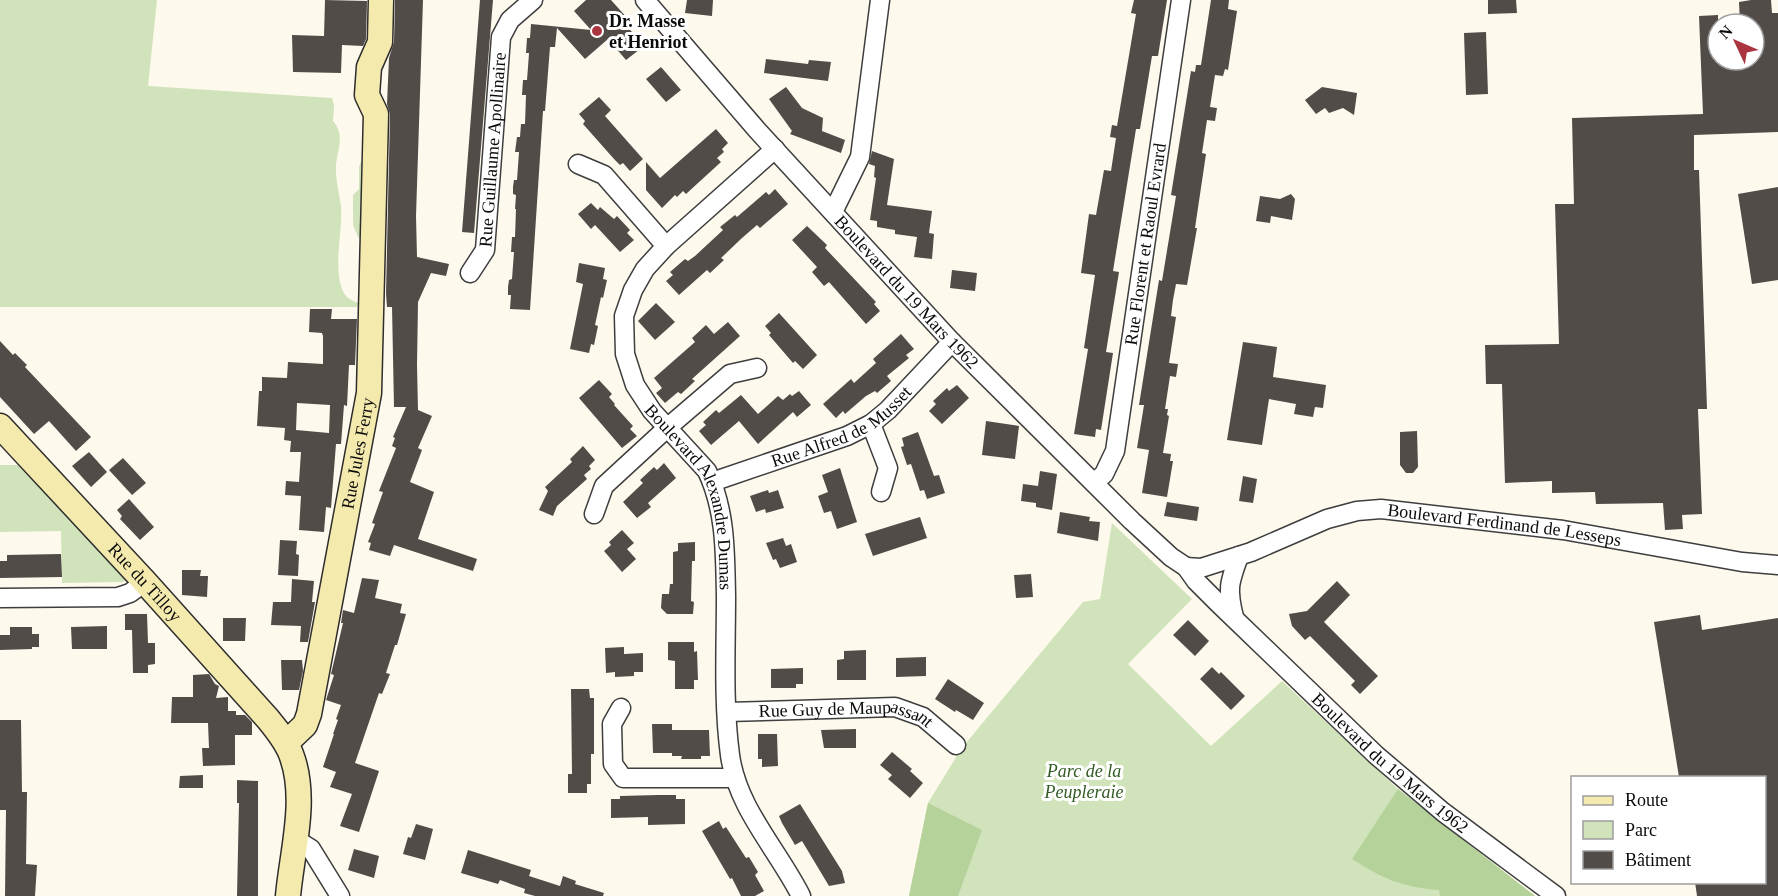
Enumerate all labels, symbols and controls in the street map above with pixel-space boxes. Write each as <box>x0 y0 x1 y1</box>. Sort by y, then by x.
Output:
place label: Dr. Masse et Henriot <box>609 11 687 52</box>
north arrow <box>1706 12 1766 72</box>
text: N <box>1715 22 1736 42</box>
marker: Dr. Masse et Henriot <box>590 24 604 38</box>
street label: Rue Guillaume Apollinaire <box>475 52 510 248</box>
street label: Rue Florent et Raoul Evrard <box>1121 142 1170 347</box>
street label: Boulevard du 19 Mars 1962 <box>830 211 983 373</box>
street label: Rue Alfred de Musset <box>769 382 915 471</box>
street label: Rue Jules Ferry <box>337 396 378 511</box>
street label: Boulevard Alexandre Dumas <box>641 400 736 590</box>
street label: Boulevard Ferdinand de Lesseps <box>1386 500 1623 550</box>
street label: Rue du Tilloy <box>104 539 186 626</box>
street label: Boulevard du 19 Mars 1962 <box>1308 689 1472 837</box>
street label: Rue Guy de Maupassant <box>758 696 937 731</box>
park label: Parc de la Peupleraie <box>1044 761 1123 802</box>
legend <box>1571 776 1766 884</box>
text: Route <box>1625 790 1668 810</box>
text: Parc <box>1625 820 1657 840</box>
text: Bâtiment <box>1625 850 1691 870</box>

